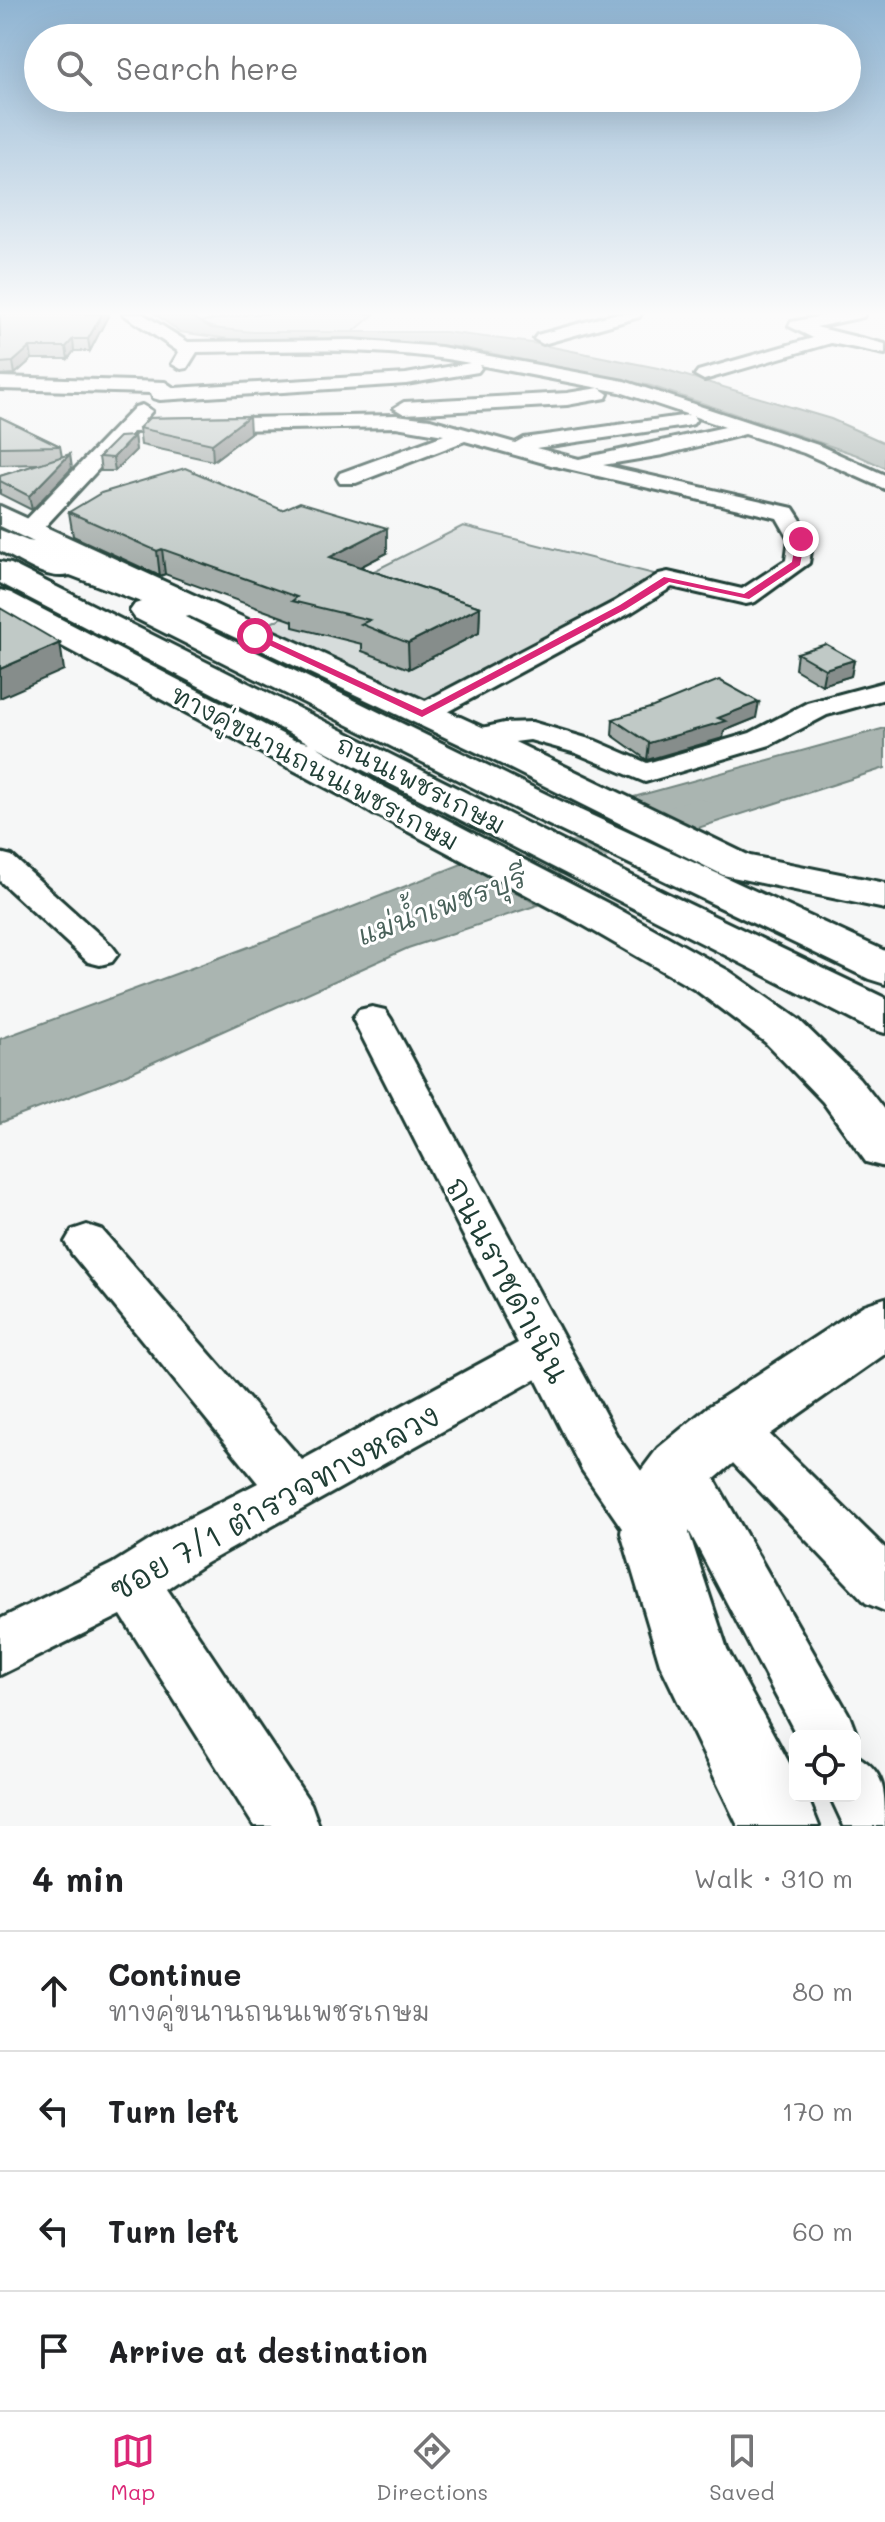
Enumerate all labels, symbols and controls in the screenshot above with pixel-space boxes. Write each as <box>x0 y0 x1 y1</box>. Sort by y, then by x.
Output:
search box <box>24 24 861 112</box>
icon: search <box>52 46 96 90</box>
text: Search here <box>116 48 299 88</box>
route end <box>783 521 819 557</box>
route start <box>237 618 273 654</box>
street label: ทางคู่ขนานถนนเพชรเกษม <box>166 678 464 856</box>
street label: ถนนเพชรเกษม <box>331 728 511 840</box>
water label: แม่น้ำเพชรบุรี <box>350 851 534 957</box>
street label: ถนนราชดำเนิน <box>437 1168 581 1390</box>
street label: ซอย 7/1 ตำรวจทางหลวง <box>101 1393 447 1609</box>
map controls <box>789 1730 861 1802</box>
button: locate <box>789 1730 861 1802</box>
text: 4 min <box>32 1856 124 1901</box>
text: Walk · 310 m <box>694 1861 853 1895</box>
text: Continue <box>108 1954 241 1994</box>
icon: ahead <box>32 1969 76 2013</box>
text: 80 m <box>792 1974 853 2008</box>
text: ทางคู่ขนานถนนเพชรเกษม <box>108 1994 430 2028</box>
icon: left <box>32 2089 76 2133</box>
text: Turn left <box>108 2091 239 2131</box>
text: 170 m <box>782 2094 853 2128</box>
icon: left <box>32 2209 76 2253</box>
text: Turn left <box>108 2211 239 2251</box>
text: 60 m <box>792 2214 853 2248</box>
icon: arrive <box>32 2329 76 2373</box>
text: Arrive at destination <box>108 2331 428 2371</box>
tab: Map <box>111 2429 155 2506</box>
tab: Directions <box>376 2429 488 2506</box>
tab: Saved <box>709 2429 774 2506</box>

